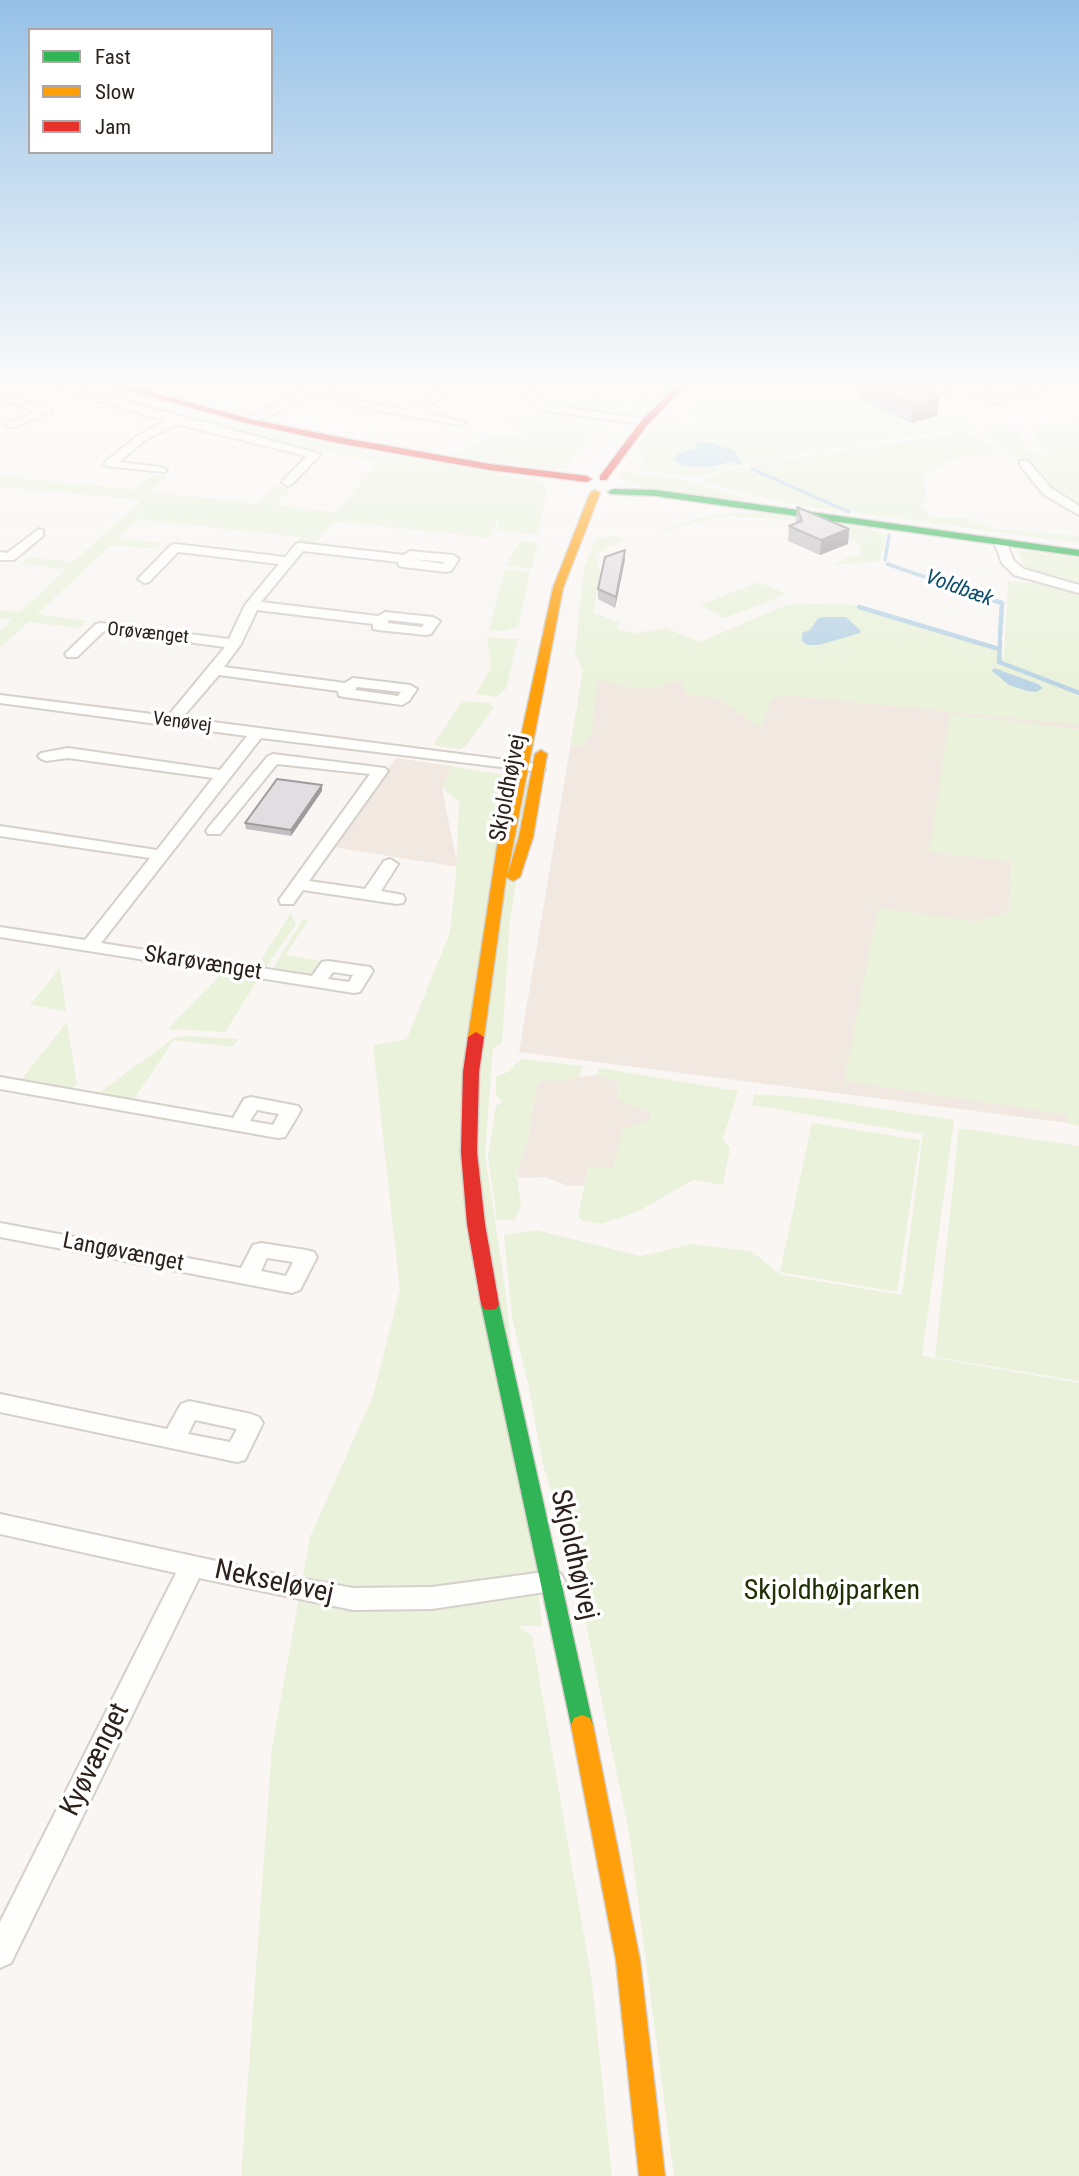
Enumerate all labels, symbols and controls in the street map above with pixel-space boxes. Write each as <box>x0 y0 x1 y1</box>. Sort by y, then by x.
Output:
legend <box>28 28 273 154</box>
text: Fast <box>95 45 131 69</box>
text: Slow <box>95 80 135 104</box>
text: Jam <box>95 115 131 139</box>
water label: Voldbæk <box>922 565 996 613</box>
street label: Orøvænget <box>106 618 190 650</box>
street label: Venøvej <box>151 708 213 738</box>
street label: Skjoldhøjvej <box>485 732 533 844</box>
street label: Skarøvænget <box>142 941 264 987</box>
street label: Langøvænget <box>60 1228 186 1278</box>
street label: Skjoldhøjvej <box>542 1487 604 1623</box>
street label: Nekseløvej <box>212 1554 336 1612</box>
park label: Skjoldhøjparken <box>744 1575 920 1609</box>
street label: Kyøvænget <box>54 1698 138 1822</box>

